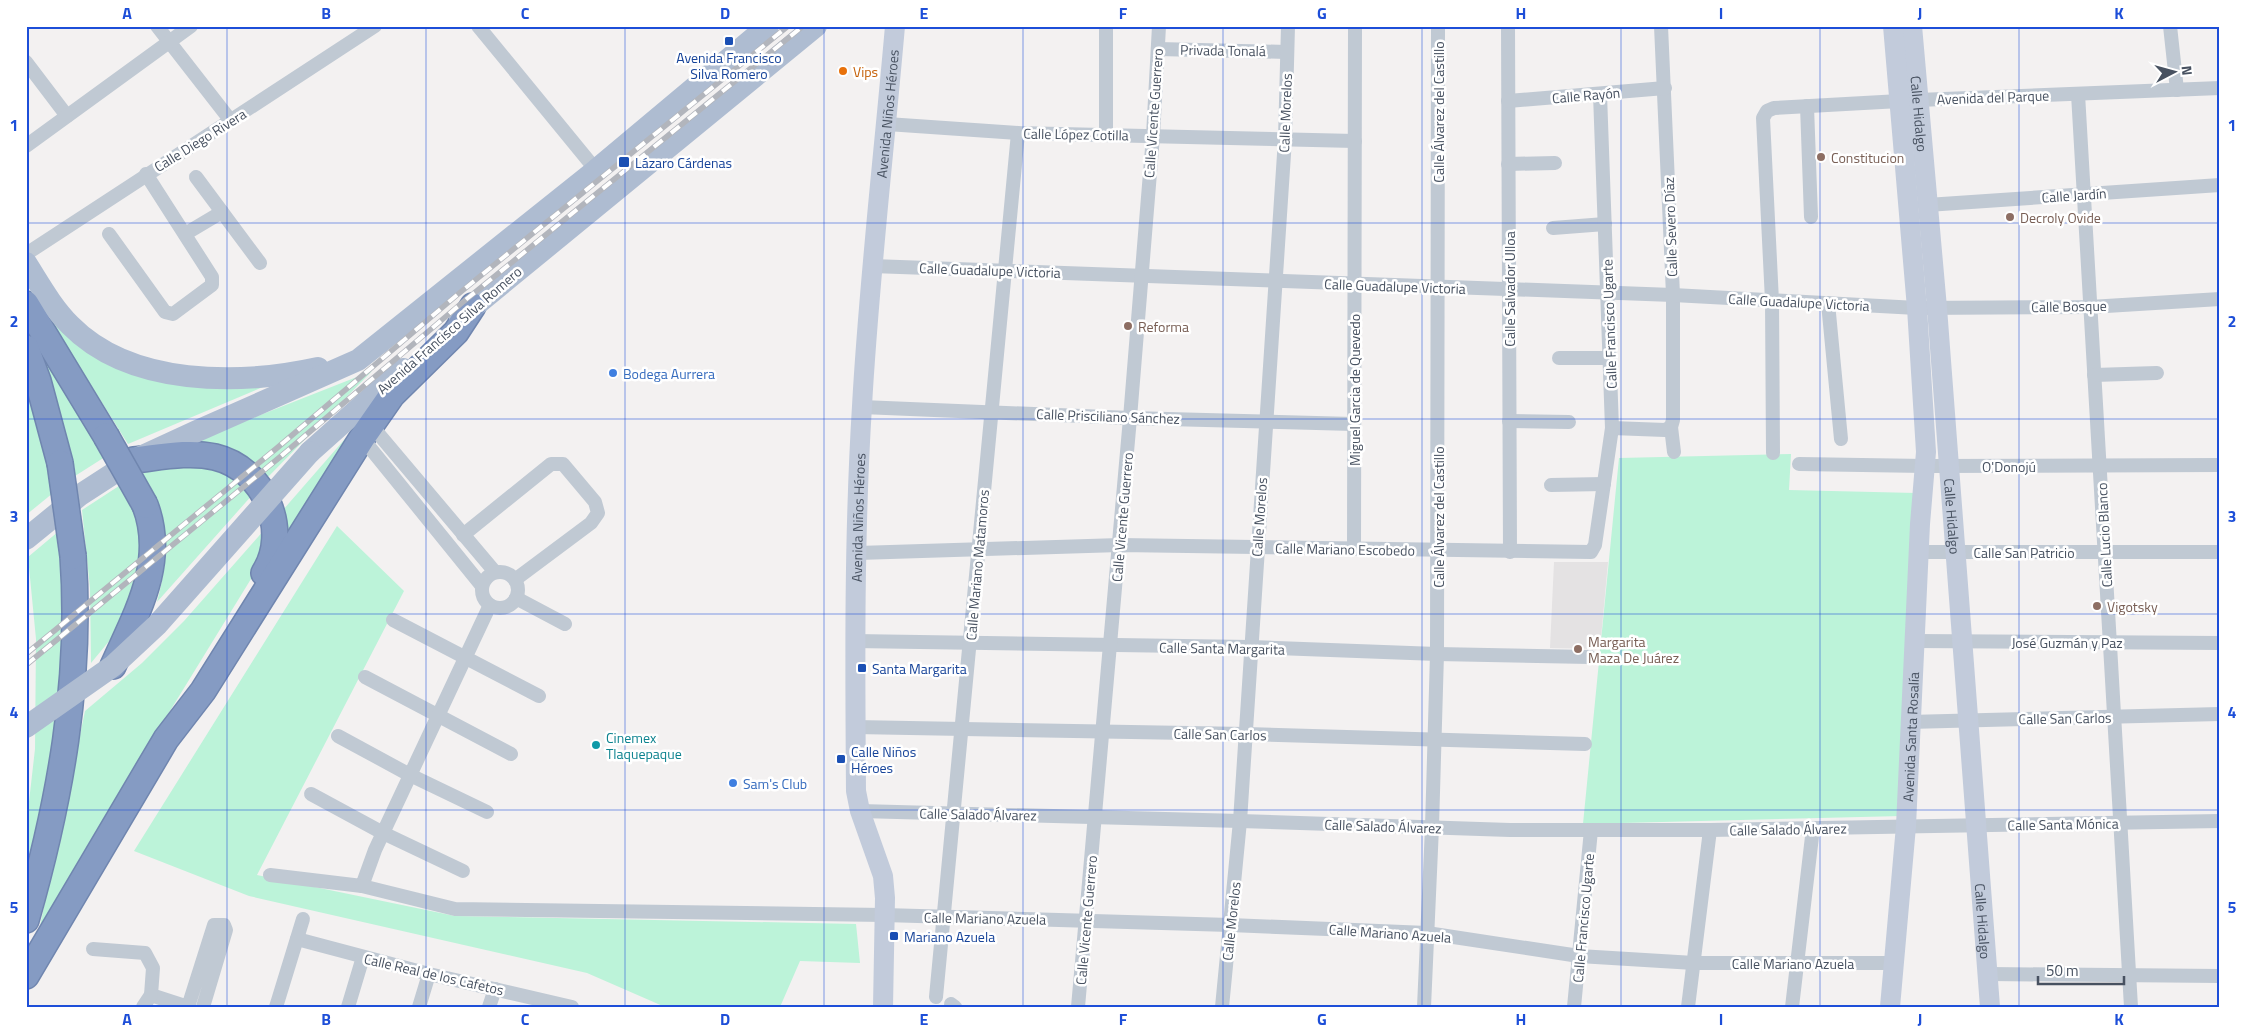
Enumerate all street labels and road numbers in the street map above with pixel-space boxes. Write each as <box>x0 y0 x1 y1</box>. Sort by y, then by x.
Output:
street label: Privada Tonalá <box>1180 39 1266 61</box>
street label: Calle Álvarez del Castillo <box>1428 41 1449 183</box>
street label: Calle Vicente Guerrero <box>1138 47 1168 179</box>
street label: Avenida Niños Héroes <box>870 48 903 179</box>
street label: Calle Morelos <box>1273 73 1297 153</box>
street label: Calle Hidalgo <box>1906 75 1934 152</box>
street label: Calle Rayón <box>1551 82 1621 108</box>
street label: Avenida del Parque <box>1936 85 2050 109</box>
street label: Calle Diego Rivera <box>150 103 250 177</box>
street label: Calle López Cotilla <box>1023 123 1129 145</box>
street label: Calle Severo Díaz <box>1658 177 1682 277</box>
street label: Calle Jardín <box>2041 182 2107 208</box>
street label: Calle Salvador Ulloa <box>1499 231 1520 347</box>
street label: Calle Guadalupe Victoria <box>919 257 1061 283</box>
street label: Calle Francisco Ugarte <box>1596 259 1622 389</box>
street label: Avenida Francisco Silva Romero <box>372 261 526 399</box>
street label: Calle Guadalupe Victoria <box>1324 273 1466 299</box>
street label: Calle Guadalupe Victoria <box>1728 288 1870 316</box>
street label: Calle Bosque <box>2031 295 2107 317</box>
street label: Miguel Garcia de Quevedo <box>1344 314 1365 466</box>
street label: Calle Prisciliano Sánchez <box>1036 403 1180 429</box>
street label: Calle Álvarez del Castillo <box>1428 446 1449 588</box>
street label: Calle Vicente Guerrero <box>1106 451 1138 583</box>
street label: Avenida Niños Héroes <box>845 452 870 582</box>
street label: O'Donojú <box>1982 456 2036 477</box>
street label: Calle Morelos <box>1246 477 1272 557</box>
street label: Calle Hidalgo <box>1939 478 1966 555</box>
street label: Calle Lucio Blanco <box>2091 482 2117 588</box>
street label: Calle Mariano Matamoros <box>960 489 994 641</box>
street label: Calle Mariano Escobedo <box>1275 537 1415 561</box>
street label: Calle San Patricio <box>1973 542 2075 563</box>
street label: José Guzmán y Paz <box>2011 632 2123 653</box>
street label: Calle Santa Margarita <box>1159 636 1285 660</box>
street label: Avenida Santa Rosalía <box>1897 671 1924 802</box>
street label: Calle San Carlos <box>2018 707 2112 729</box>
street label: Calle San Carlos <box>1173 723 1267 745</box>
street label: Calle Salado Álvarez <box>919 802 1037 826</box>
street label: Calle Salado Álvarez <box>1324 813 1442 839</box>
street label: Calle Santa Mónica <box>2007 813 2119 835</box>
street label: Calle Salado Álvarez <box>1729 817 1847 841</box>
street label: Calle Francisco Ugarte <box>1567 852 1599 984</box>
street label: Calle Vicente Guerrero <box>1070 854 1102 986</box>
street label: Calle Morelos <box>1216 880 1246 962</box>
street label: Calle Hidalgo <box>1970 882 1997 960</box>
street label: Calle Mariano Azuela <box>924 906 1046 930</box>
street label: Calle Mariano Azuela <box>1328 918 1452 948</box>
street label: Calle Real de los Cafetos <box>362 948 506 1000</box>
street label: Calle Mariano Azuela <box>1732 953 1854 974</box>

